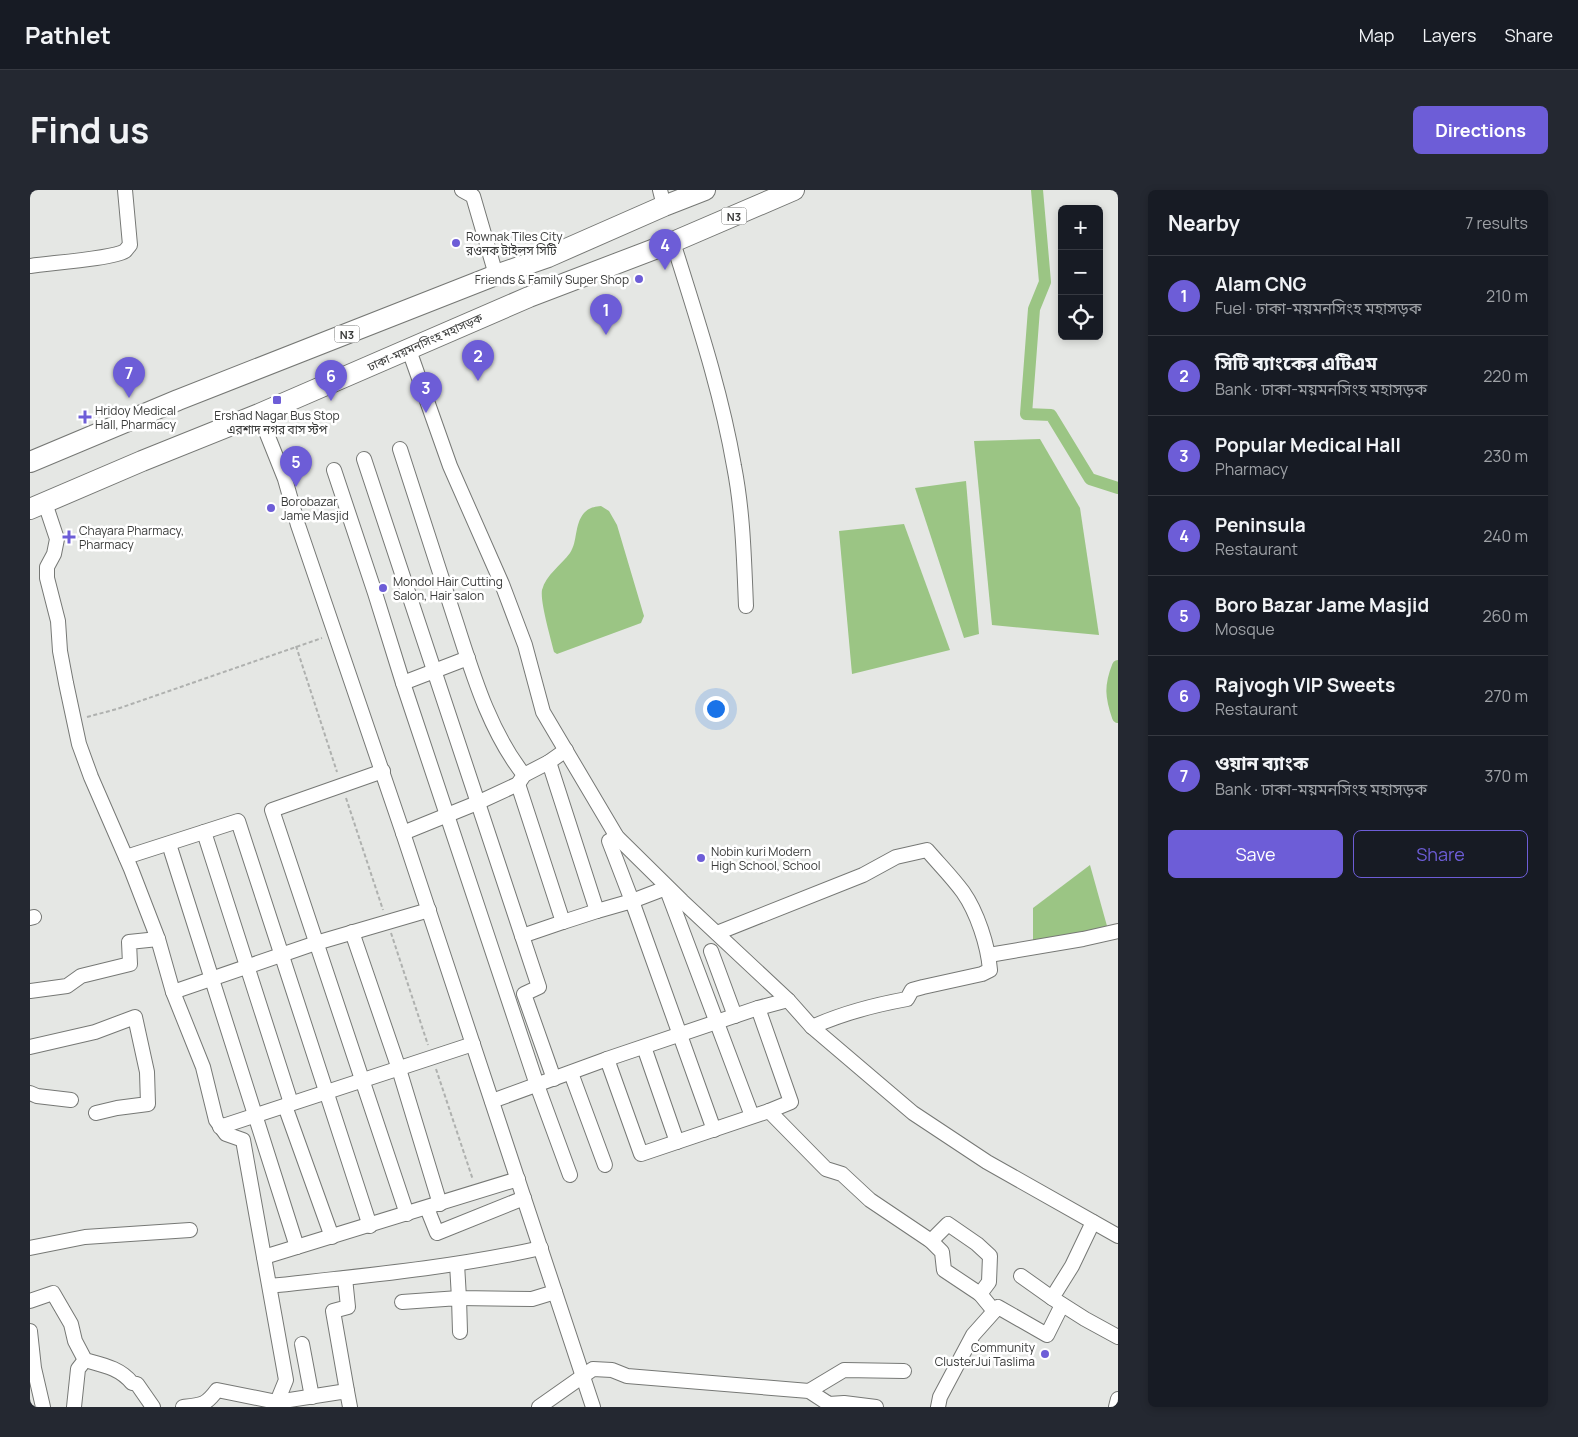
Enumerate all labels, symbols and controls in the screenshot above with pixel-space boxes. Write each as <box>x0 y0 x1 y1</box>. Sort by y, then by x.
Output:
text: Pathlet <box>25 18 111 51</box>
text: Map <box>1359 23 1394 47</box>
text: Layers <box>1422 23 1476 47</box>
text: Share <box>1504 23 1553 47</box>
text: Find us <box>30 106 149 154</box>
button: Directions <box>1413 106 1548 154</box>
map controls <box>1058 205 1103 340</box>
button: + <box>1058 205 1103 250</box>
road number: N3 <box>722 208 746 224</box>
text: Nearby <box>1168 209 1240 237</box>
text: 7 results <box>1465 212 1528 234</box>
place label: Rownak Tiles City রওনক টাইলস সিটি <box>465 228 563 259</box>
pin: 4 <box>649 229 681 270</box>
marker: Rownak Tiles City রওনক টাইলস সিটি <box>450 237 462 249</box>
button: − <box>1058 250 1103 295</box>
place label: Friends & Family Super Shop <box>475 271 629 288</box>
text: Alam CNG <box>1215 271 1306 297</box>
marker: Friends & Family Super Shop <box>633 273 645 285</box>
text: 1 <box>1180 285 1188 307</box>
text: 210 m <box>1486 285 1528 307</box>
pin: 1 <box>590 294 622 335</box>
button: locate <box>1058 295 1103 340</box>
text: Fuel · ঢাকা-ময়মনসিংহ মহাসড়ক <box>1215 297 1422 319</box>
street label: ঢাকা-ময়মনসিংহ মহাসড়ক <box>364 309 486 375</box>
road number: N3 <box>334 326 360 342</box>
pin: 2 <box>462 340 494 381</box>
text: সিটি ব্যাংকের এটিএম <box>1215 350 1377 376</box>
pin: 7 <box>113 357 145 398</box>
pin: 6 <box>315 360 347 401</box>
text: 2 <box>1179 365 1189 387</box>
text: 220 m <box>1483 365 1528 387</box>
pin: 3 <box>410 372 442 413</box>
text: Bank · ঢাকা-ময়মনসিংহ মহাসড়ক <box>1215 378 1427 400</box>
marker: Ershad Nagar Bus Stop এরশাদ নগর বাস স্টপ <box>271 394 283 406</box>
place label: Hridoy Medical Hall, Pharmacy <box>95 402 177 433</box>
place label: Ershad Nagar Bus Stop এরশাদ নগর বাস স্টপ <box>214 407 340 438</box>
marker: Hridoy Medical Hall, Pharmacy <box>79 411 91 423</box>
text: Popular Medical Hall <box>1215 432 1401 458</box>
text: 3 <box>1179 445 1189 467</box>
text: 230 m <box>1484 445 1528 467</box>
pin: 5 <box>280 446 312 487</box>
text: Pharmacy <box>1215 458 1288 480</box>
place label: Borobazar Jame Masjid <box>281 493 349 524</box>
marker: Borobazar Jame Masjid <box>265 502 277 514</box>
text: Peninsula <box>1215 512 1306 538</box>
place label: Chayara Pharmacy, Pharmacy <box>79 522 184 553</box>
text: 4 <box>1179 525 1189 547</box>
text: 240 m <box>1483 525 1528 547</box>
marker: Chayara Pharmacy, Pharmacy <box>63 531 75 543</box>
text: Restaurant <box>1215 538 1298 560</box>
place label: Mondol Hair Cutting Salon, Hair salon <box>393 573 503 604</box>
marker: Mondol Hair Cutting Salon, Hair salon <box>377 582 389 594</box>
text: Boro Bazar Jame Masjid <box>1215 592 1429 618</box>
text: 5 <box>1179 605 1189 627</box>
text: 260 m <box>1482 605 1528 627</box>
text: Mosque <box>1215 618 1275 640</box>
text: Rajvogh VIP Sweets <box>1215 672 1395 698</box>
text: 6 <box>1179 685 1189 707</box>
text: 270 m <box>1484 685 1528 707</box>
your location <box>703 696 729 722</box>
text: Restaurant <box>1215 698 1298 720</box>
text: ওয়ান ব্যাংক <box>1215 750 1308 776</box>
text: 7 <box>1180 765 1188 787</box>
text: 370 m <box>1485 765 1528 787</box>
text: Bank · ঢাকা-ময়মনসিংহ মহাসড়ক <box>1215 778 1427 800</box>
button: Save <box>1168 830 1343 878</box>
button: Share <box>1353 830 1528 878</box>
place label: Nobin kuri Modern High School, School <box>711 843 821 874</box>
marker: Nobin kuri Modern High School, School <box>695 852 707 864</box>
place label: Community ClusterJui Taslima <box>935 1339 1036 1370</box>
marker: Community ClusterJui Taslima <box>1039 1348 1051 1360</box>

